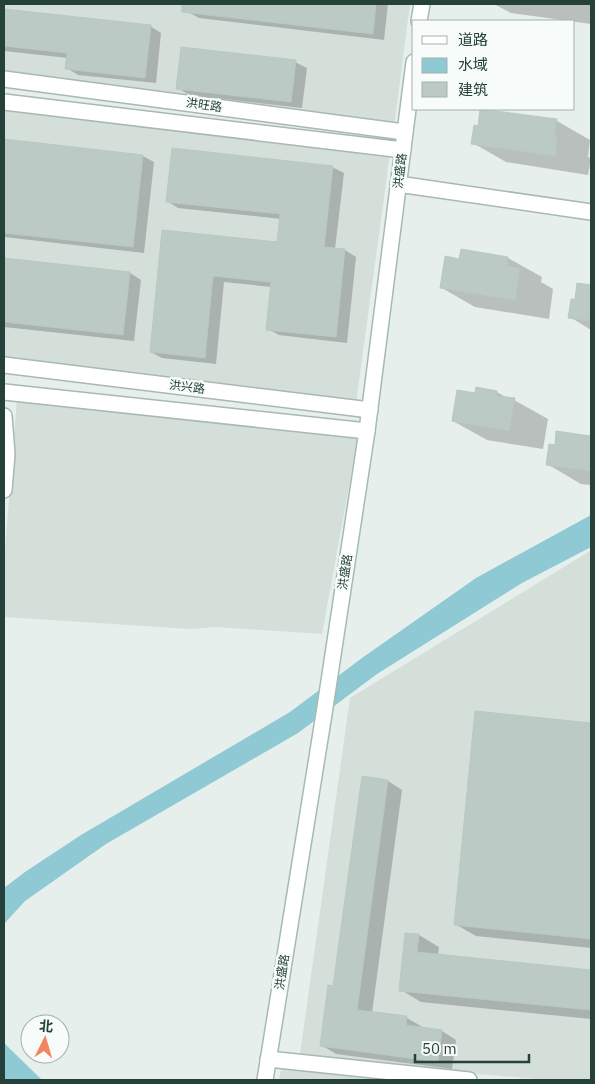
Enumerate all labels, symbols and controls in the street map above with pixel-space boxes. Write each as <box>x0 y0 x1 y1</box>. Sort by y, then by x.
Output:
legend <box>412 20 575 110</box>
text: 道路 <box>458 30 488 49</box>
text: 水域 <box>458 55 488 74</box>
text: 建筑 <box>458 80 488 99</box>
street label: 洪旺路 <box>185 95 223 114</box>
street label: 洪盛路 <box>390 152 409 190</box>
street label: 洪兴路 <box>168 377 206 396</box>
street label: 洪盛路 <box>334 553 355 591</box>
street label: 洪盛路 <box>271 953 292 991</box>
north arrow <box>20 1014 70 1064</box>
text: 北 <box>38 1016 54 1036</box>
scale bar <box>415 1032 529 1064</box>
text: 50 m <box>422 1039 457 1058</box>

